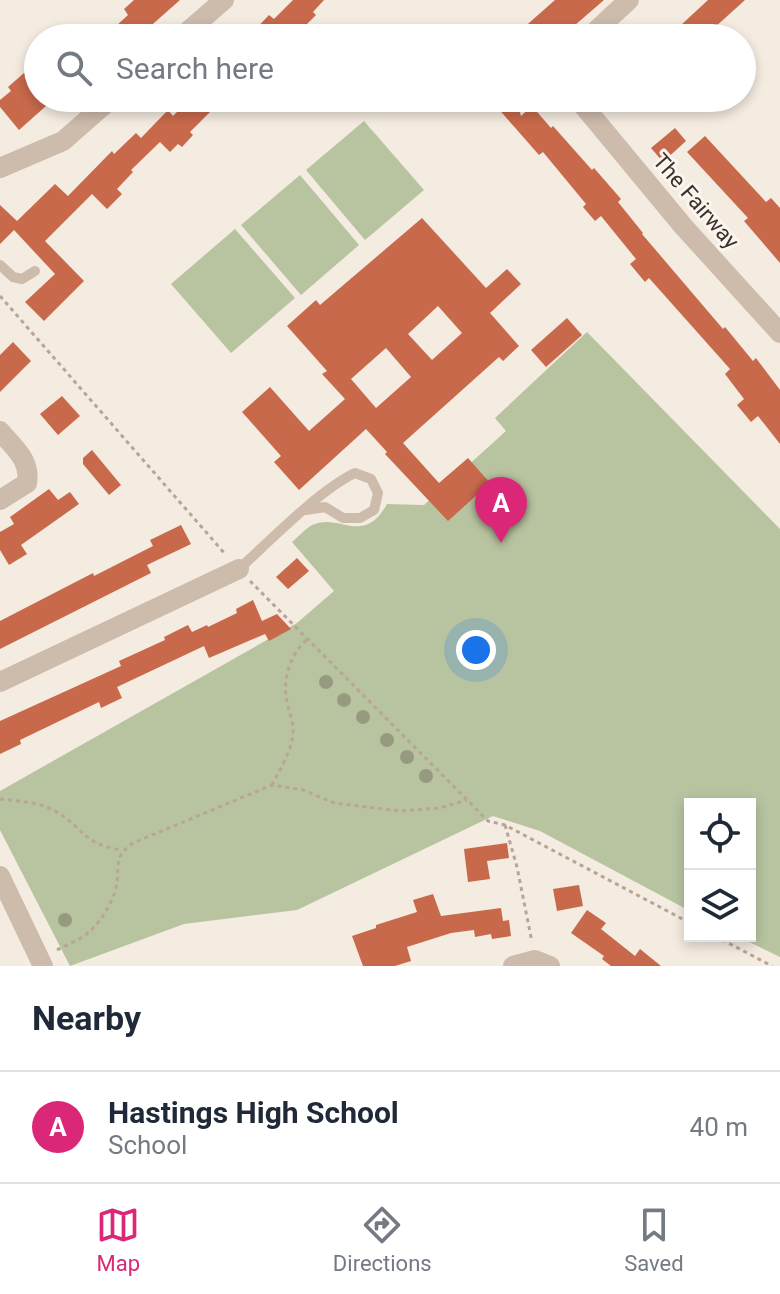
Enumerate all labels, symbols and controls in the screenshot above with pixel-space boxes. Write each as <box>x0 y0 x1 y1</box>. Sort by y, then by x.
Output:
search box <box>24 24 756 112</box>
icon: search <box>52 46 96 90</box>
text: Search here <box>116 51 274 86</box>
street label: The Fairway <box>648 148 744 254</box>
pin: A <box>475 477 527 543</box>
your location <box>456 630 496 670</box>
map controls <box>684 798 756 942</box>
button: locate <box>684 798 756 870</box>
button: layers <box>684 870 756 942</box>
text: Nearby <box>32 998 141 1038</box>
text: Hastings High School <box>108 1095 399 1130</box>
text: A <box>49 1112 67 1142</box>
text: 40 m <box>690 1112 748 1142</box>
text: School <box>108 1130 187 1160</box>
tab: Map <box>96 1203 140 1276</box>
tab: Directions <box>333 1203 432 1276</box>
tab: Saved <box>624 1203 684 1276</box>

